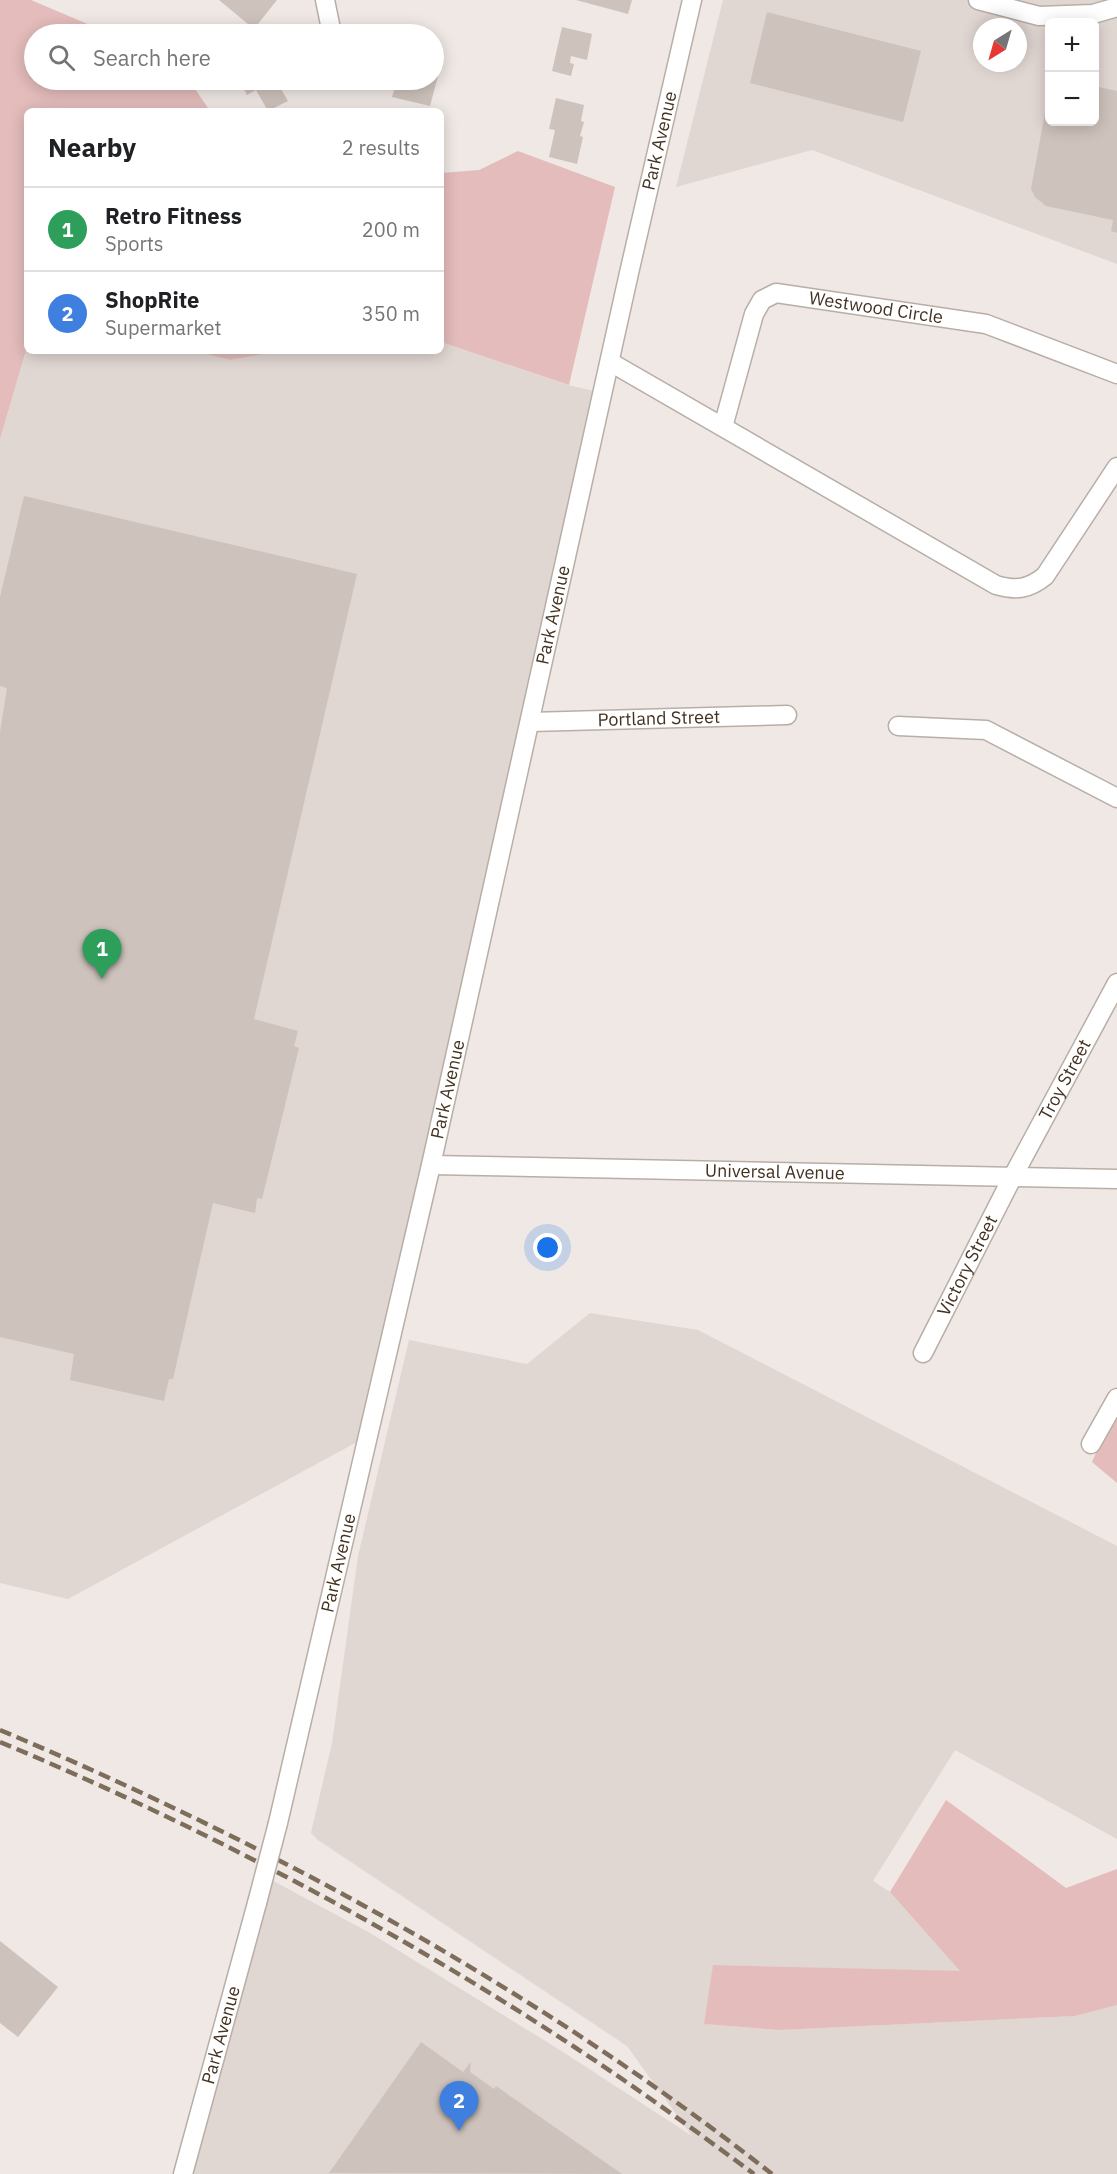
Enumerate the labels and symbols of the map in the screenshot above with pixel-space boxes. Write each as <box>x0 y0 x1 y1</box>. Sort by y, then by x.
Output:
north arrow <box>973 18 1027 72</box>
street label: Park Avenue <box>636 89 682 192</box>
street label: Westwood Circle <box>807 286 945 329</box>
street label: Park Avenue <box>530 563 575 667</box>
street label: Portland Street <box>597 705 721 731</box>
pin: 1 <box>82 930 122 979</box>
street label: Troy Street <box>1033 1035 1096 1124</box>
street label: Park Avenue <box>425 1037 469 1141</box>
street label: Universal Avenue <box>705 1159 845 1184</box>
street label: Victory Street <box>932 1211 1002 1320</box>
your location <box>533 1233 562 1262</box>
street label: Park Avenue <box>315 1511 361 1615</box>
street label: Park Avenue <box>196 1983 245 2087</box>
pin: 2 <box>440 2082 478 2131</box>

